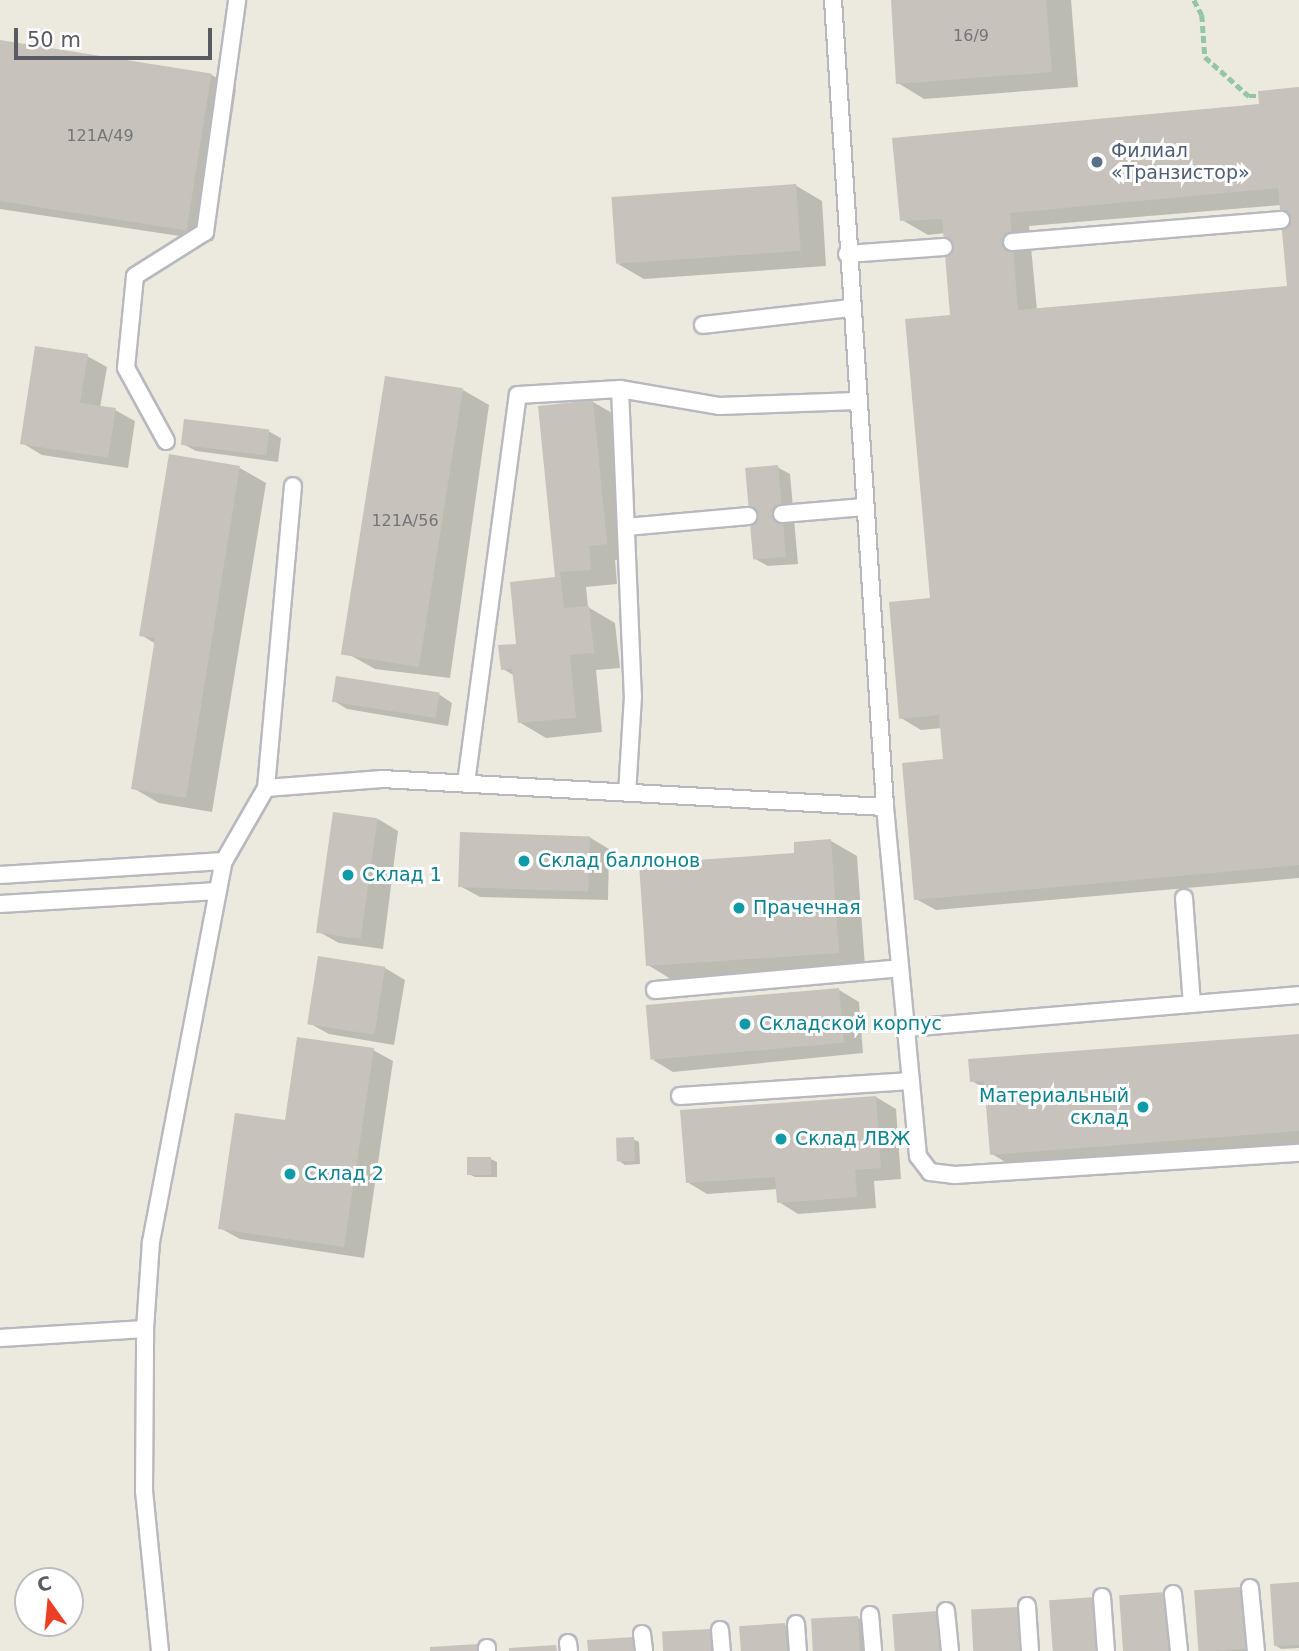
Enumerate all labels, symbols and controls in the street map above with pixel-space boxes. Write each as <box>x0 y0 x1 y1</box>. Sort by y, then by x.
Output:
scale bar <box>18 14 215 58</box>
house number: 16/9 <box>953 26 989 46</box>
text: 50 m <box>27 28 81 52</box>
house number: 121А/49 <box>66 126 134 146</box>
place label: Филиал «Транзистор» <box>1111 140 1250 184</box>
marker: Филиал «Транзистор» <box>1089 154 1105 170</box>
house number: 121А/56 <box>371 511 439 531</box>
place label: Склад баллонов <box>538 850 700 872</box>
marker: Склад баллонов <box>516 853 532 869</box>
place label: Склад 1 <box>362 864 442 886</box>
marker: Склад 1 <box>340 867 356 883</box>
place label: Прачечная <box>753 897 861 919</box>
marker: Прачечная <box>731 900 747 916</box>
place label: Складской корпус <box>759 1013 942 1035</box>
marker: Складской корпус <box>737 1016 753 1032</box>
place label: Материальный склад <box>979 1085 1129 1129</box>
marker: Материальный склад <box>1135 1099 1151 1115</box>
place label: Склад ЛВЖ <box>795 1128 910 1150</box>
marker: Склад ЛВЖ <box>773 1131 789 1147</box>
place label: Склад 2 <box>304 1163 384 1185</box>
marker: Склад 2 <box>282 1166 298 1182</box>
north arrow <box>14 1567 84 1637</box>
text: С <box>34 1571 54 1596</box>

